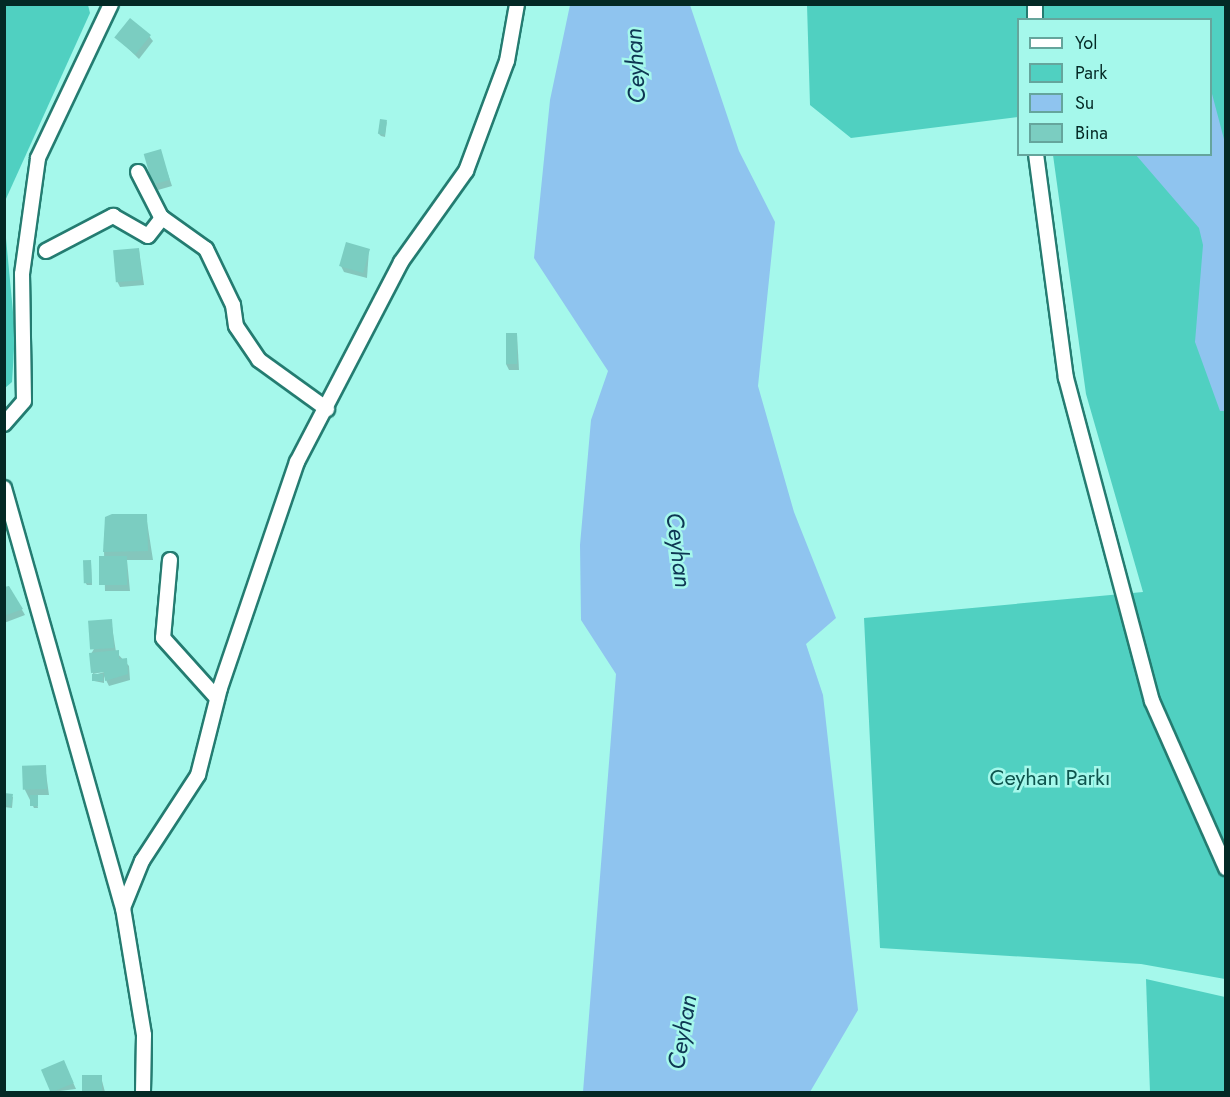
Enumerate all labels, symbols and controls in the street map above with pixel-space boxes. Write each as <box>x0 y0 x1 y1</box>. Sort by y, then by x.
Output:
legend <box>1017 18 1212 156</box>
water label: Ceyhan <box>619 28 651 104</box>
text: Yol <box>1075 30 1097 56</box>
text: Park <box>1075 60 1107 86</box>
text: Su <box>1075 90 1094 116</box>
text: Bina <box>1075 120 1108 146</box>
water label: Ceyhan <box>660 511 698 589</box>
park label: Ceyhan Parkı <box>990 765 1110 791</box>
water label: Ceyhan <box>661 992 703 1072</box>

